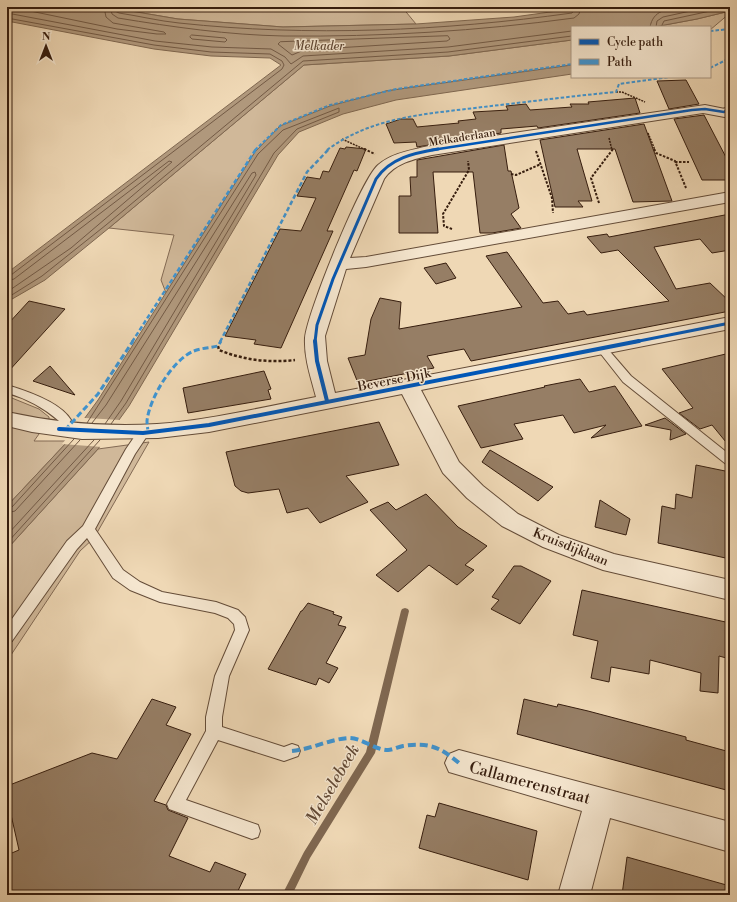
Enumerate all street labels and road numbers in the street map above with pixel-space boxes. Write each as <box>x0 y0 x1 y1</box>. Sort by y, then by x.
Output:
street label: Melkaderlaan <box>428 126 497 150</box>
street label: Beverse Dijk <box>355 365 433 395</box>
street label: Kruisdijklaan <box>530 525 611 569</box>
street label: Callamerenstraat <box>467 757 593 809</box>

